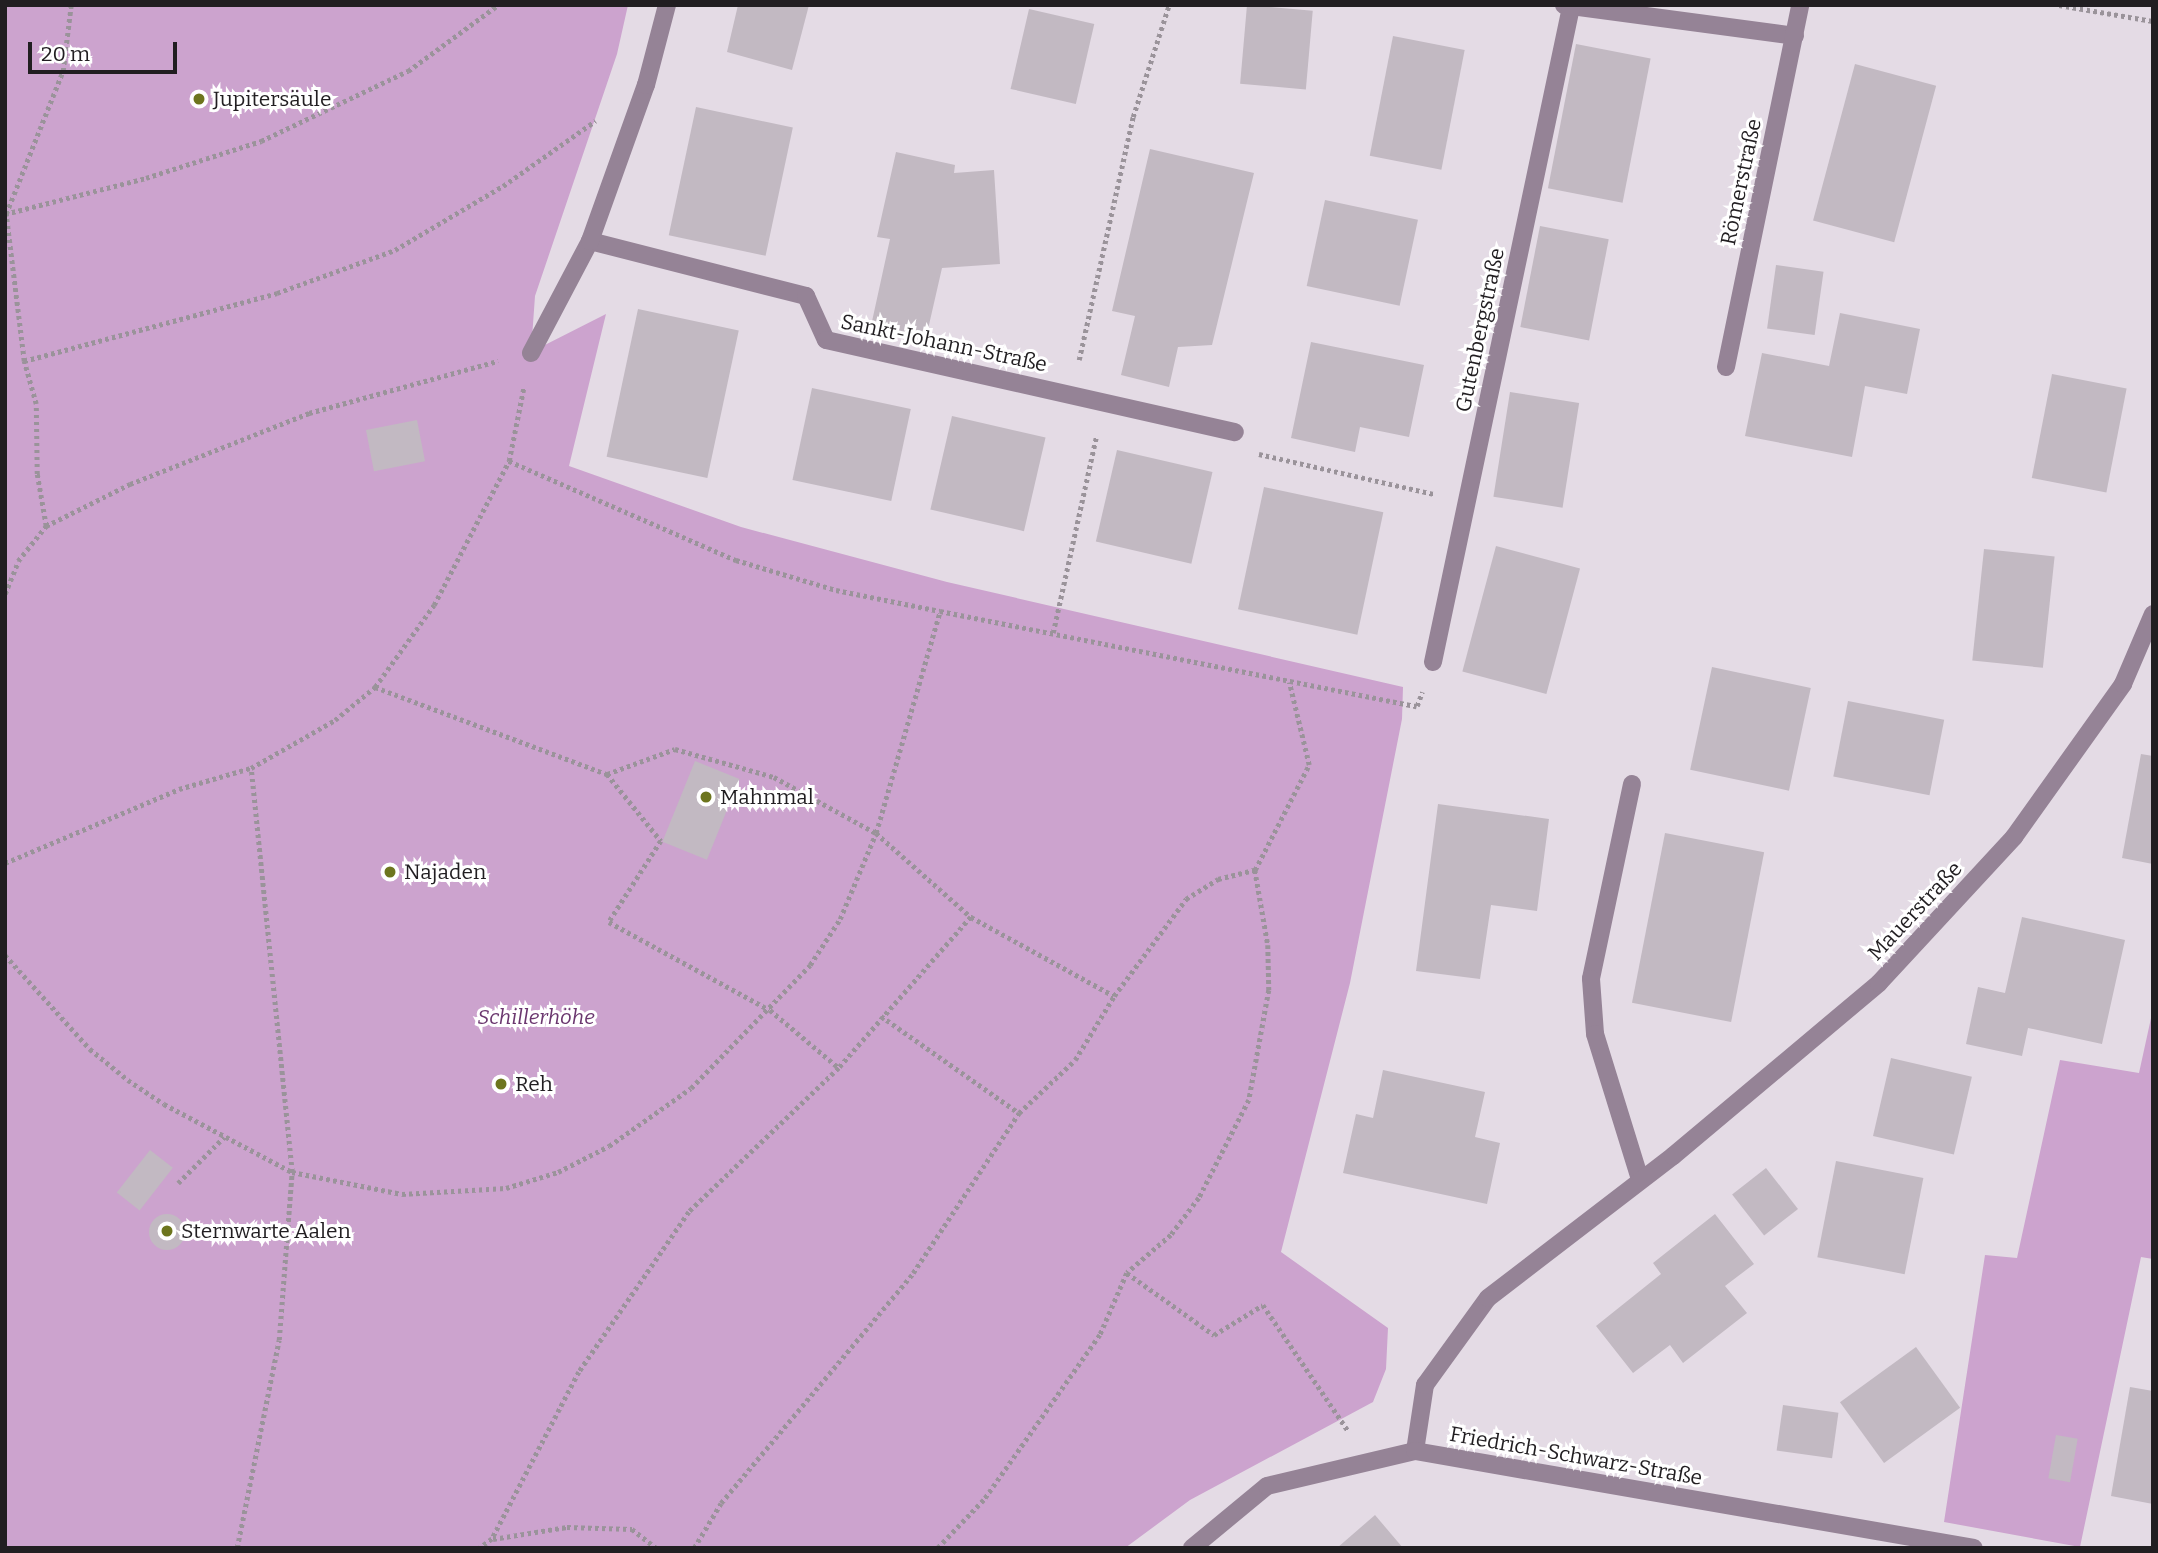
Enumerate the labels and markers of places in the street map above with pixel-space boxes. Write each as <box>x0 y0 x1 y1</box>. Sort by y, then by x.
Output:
place label: Jupitersäule <box>213 86 331 112</box>
marker: Jupitersäule <box>191 91 207 107</box>
place label: Mahnmal <box>720 784 814 810</box>
marker: Mahnmal <box>698 789 714 805</box>
place label: Najaden <box>404 859 486 885</box>
marker: Najaden <box>382 864 398 880</box>
place label: Reh <box>515 1071 553 1097</box>
marker: Reh <box>493 1076 509 1092</box>
place label: Sternwarte Aalen <box>181 1218 351 1244</box>
marker: Sternwarte Aalen <box>159 1223 175 1239</box>

